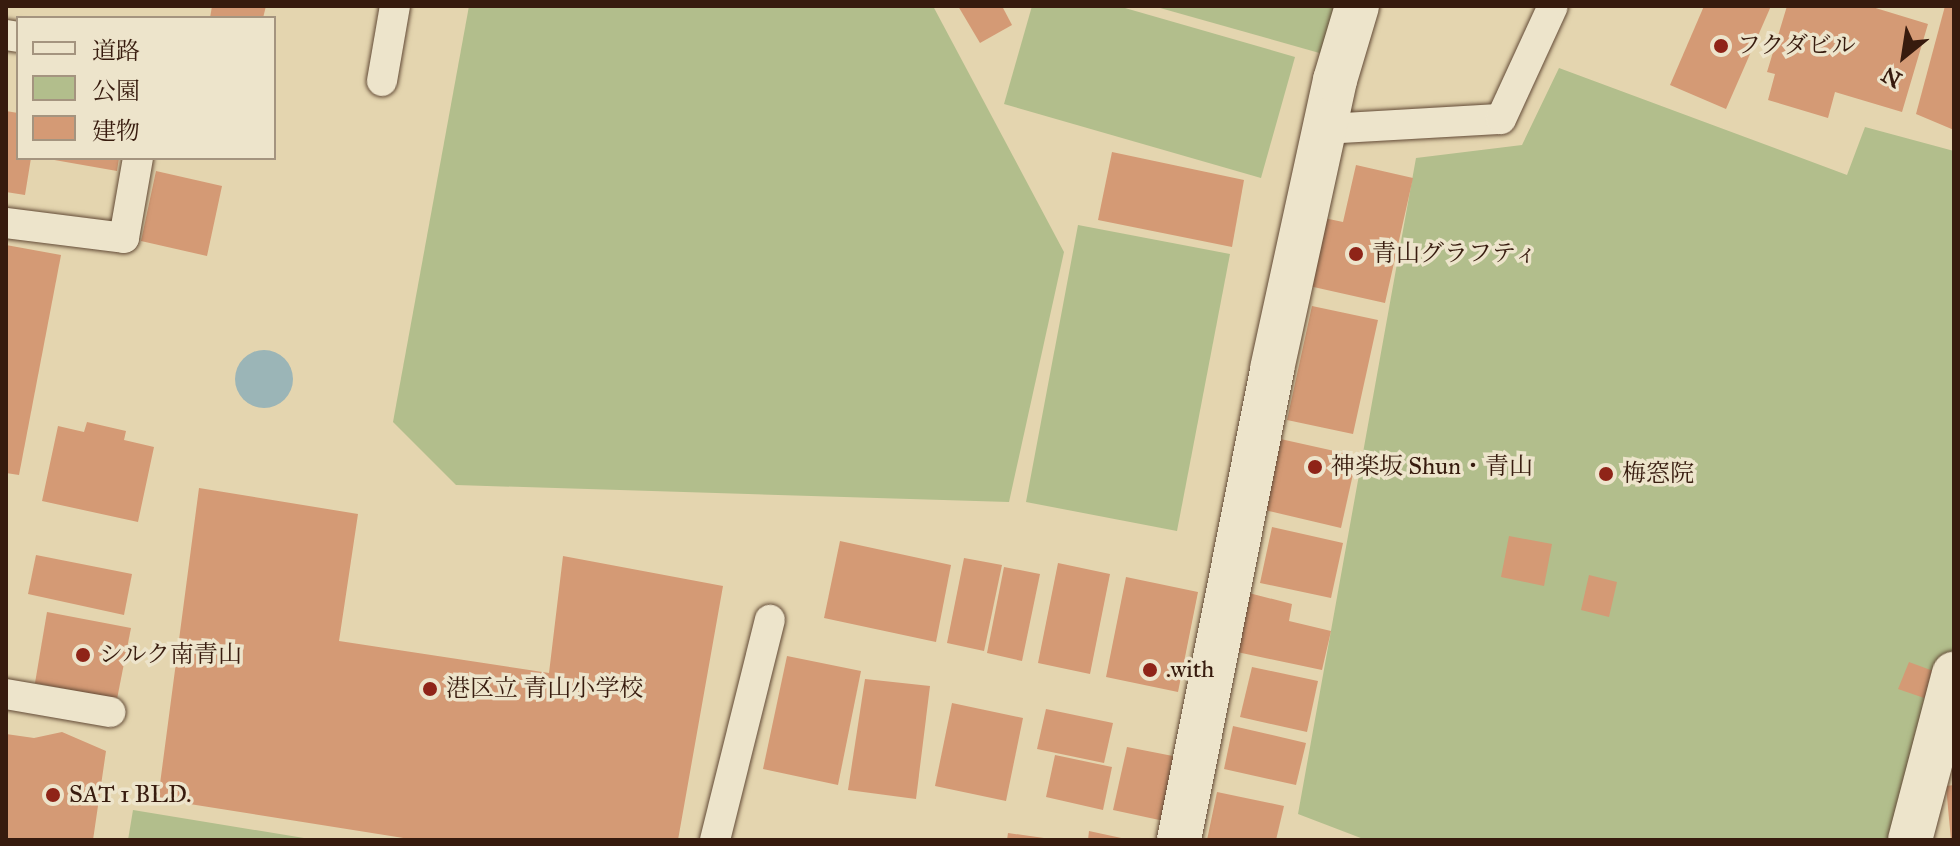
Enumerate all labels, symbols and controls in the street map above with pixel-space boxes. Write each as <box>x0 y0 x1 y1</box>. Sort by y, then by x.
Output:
legend <box>16 16 276 160</box>
north arrow <box>1864 16 1944 96</box>
place label: フクダビル <box>1737 32 1857 60</box>
text: 道路 <box>92 36 140 66</box>
marker: フクダビル <box>1712 37 1730 55</box>
text: N <box>1877 61 1907 94</box>
text: 公園 <box>92 76 140 106</box>
text: 建物 <box>92 116 140 146</box>
place label: 青山グラフティ <box>1372 240 1540 268</box>
marker: 青山グラフティ <box>1347 245 1365 263</box>
place label: 神楽坂 Shun・青山 <box>1331 453 1533 481</box>
marker: 神楽坂 Shun・青山 <box>1306 458 1324 476</box>
place label: 梅窓院 <box>1622 460 1694 488</box>
marker: 梅窓院 <box>1597 465 1615 483</box>
place label: シルク南青山 <box>99 641 243 669</box>
marker: シルク南青山 <box>74 646 92 664</box>
place label: .with <box>1166 656 1214 684</box>
marker: .with <box>1141 661 1159 679</box>
place label: 港区立 青山小学校 <box>446 675 643 703</box>
marker: 港区立 青山小学校 <box>421 680 439 698</box>
place label: SAT 1 BLD. <box>69 781 191 809</box>
marker: SAT 1 BLD. <box>44 786 62 804</box>

